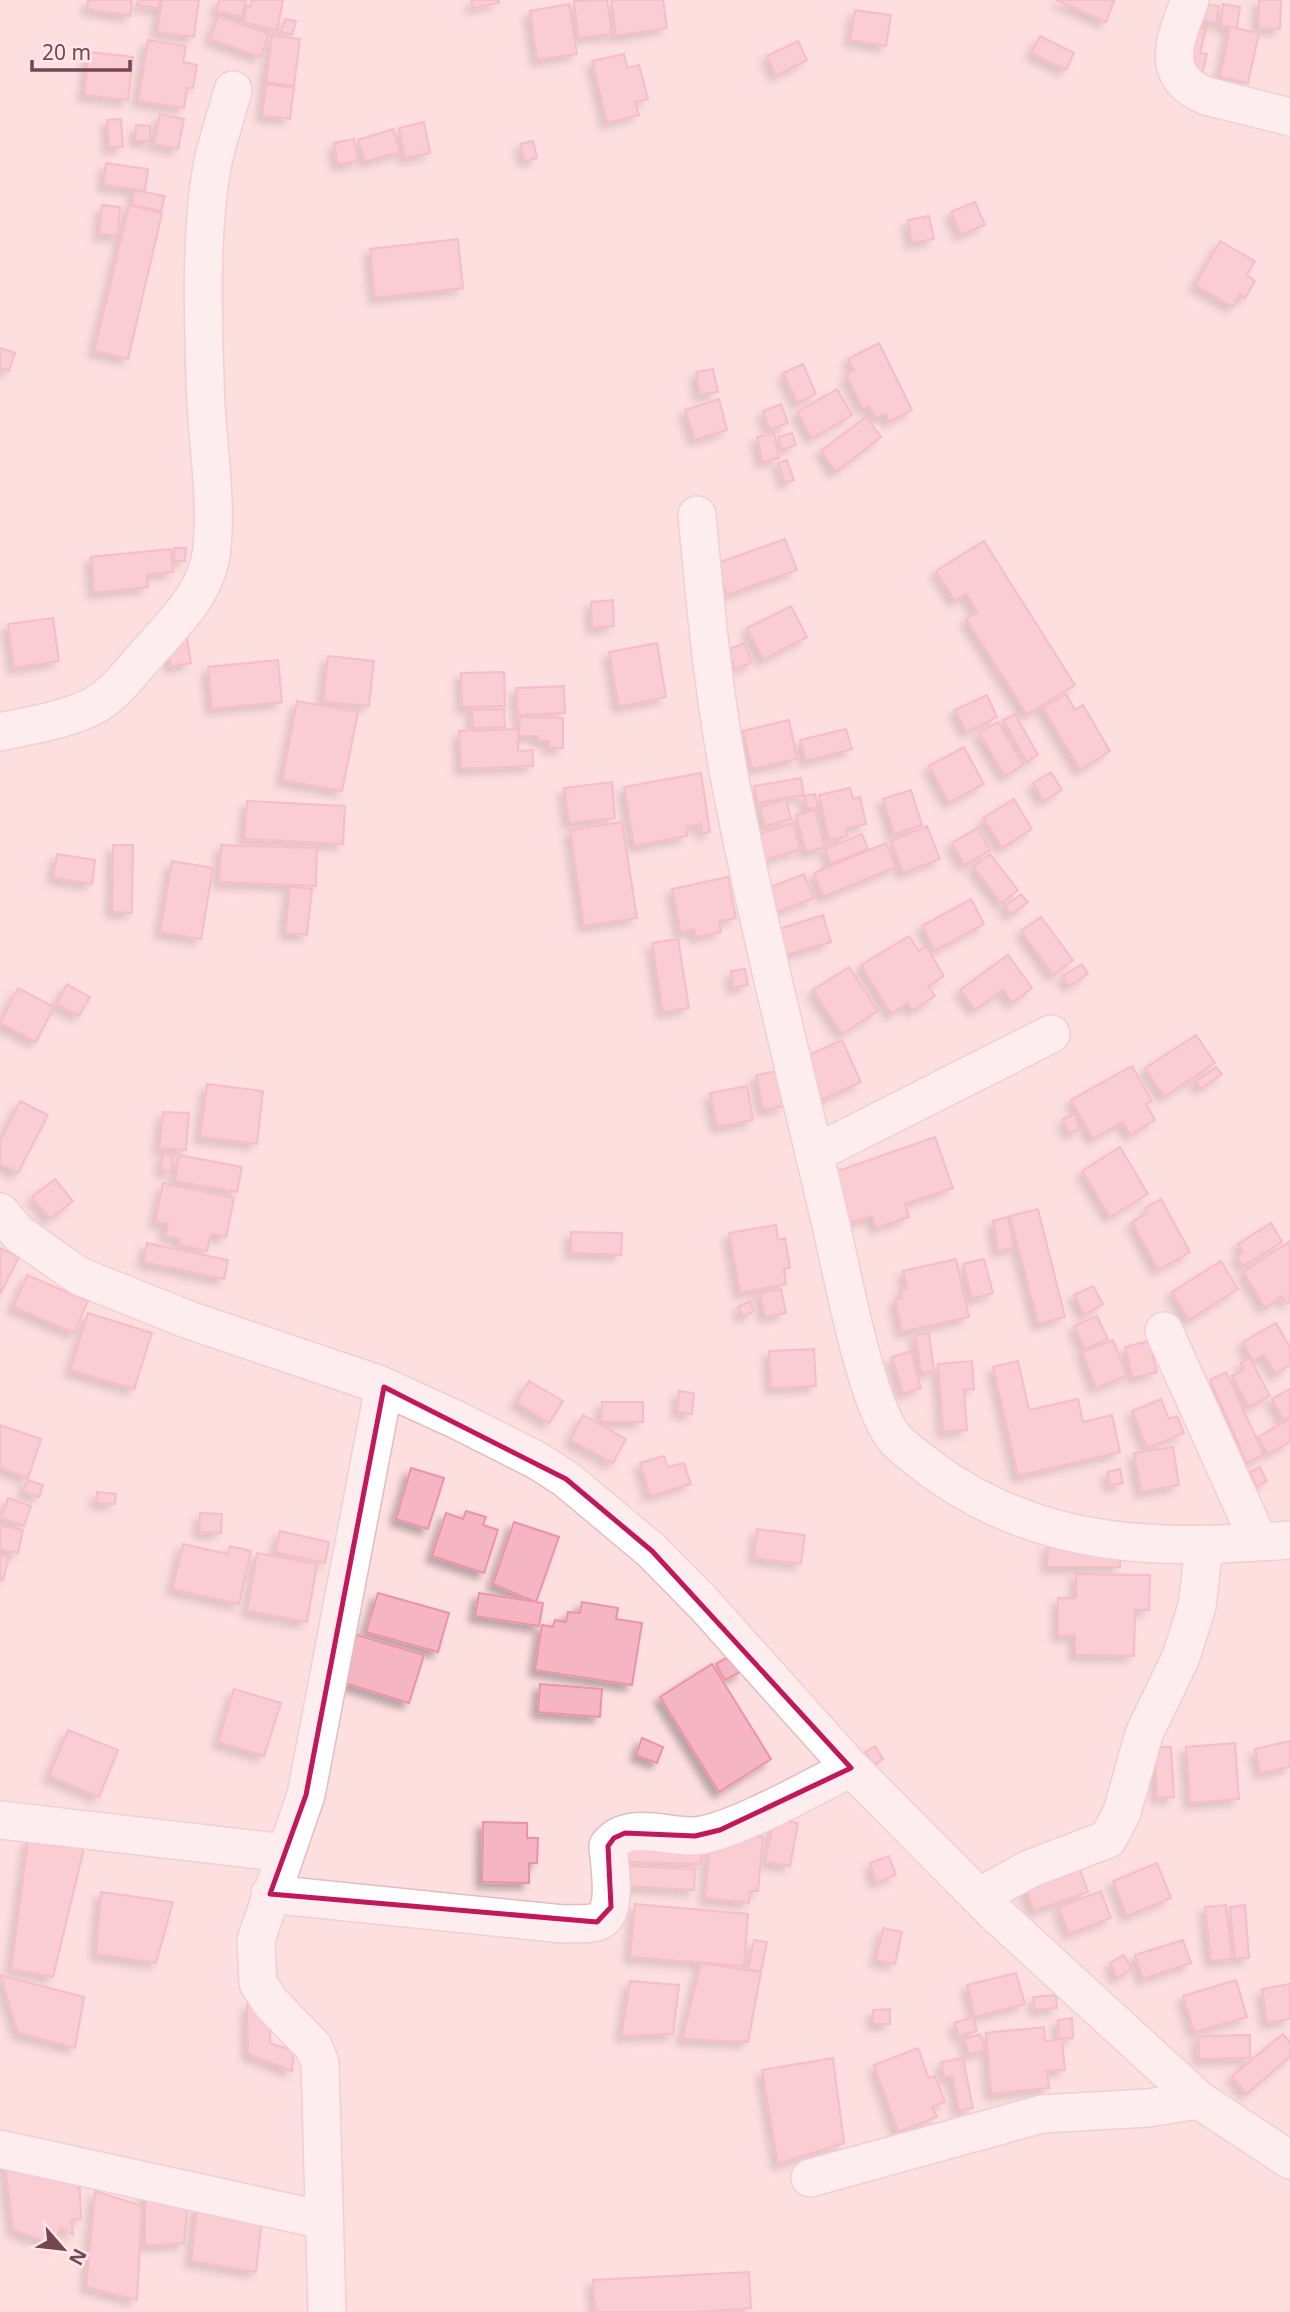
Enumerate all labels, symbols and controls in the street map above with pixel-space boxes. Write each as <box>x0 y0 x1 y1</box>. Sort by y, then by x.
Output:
scale bar <box>32 28 130 72</box>
text: 20 m <box>42 38 91 66</box>
north arrow <box>28 2214 98 2284</box>
text: N <box>63 2244 93 2270</box>

